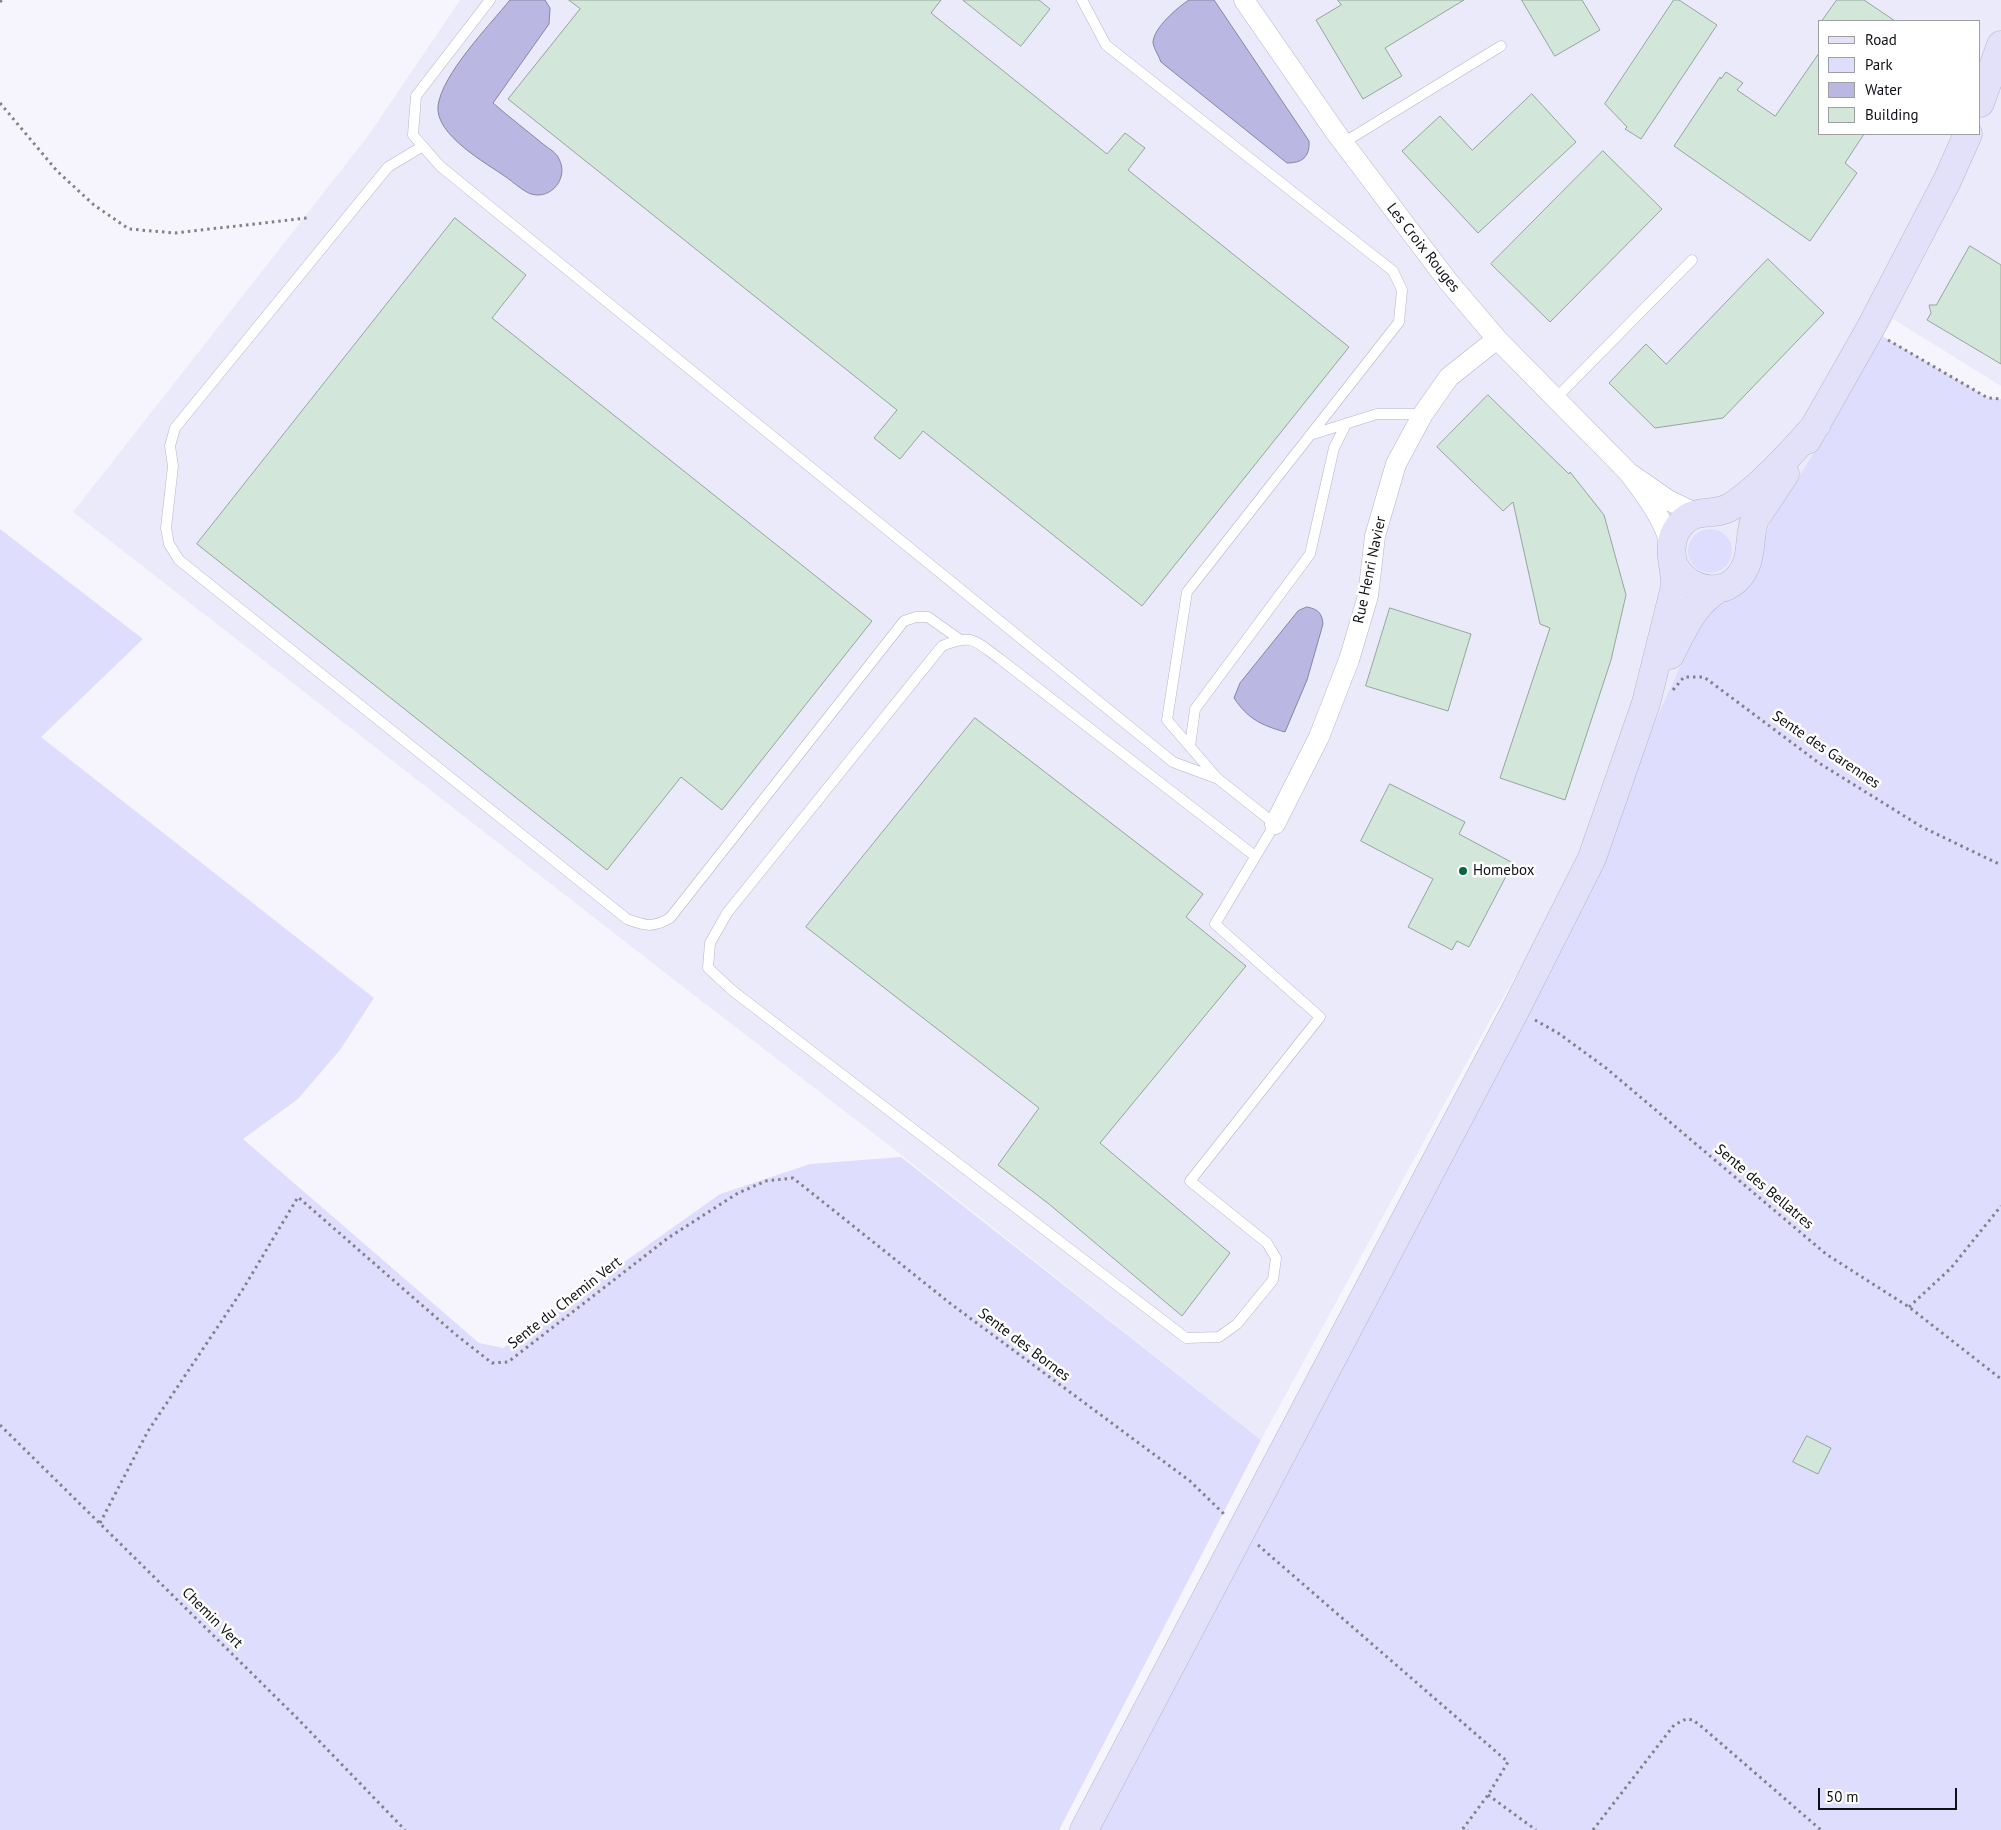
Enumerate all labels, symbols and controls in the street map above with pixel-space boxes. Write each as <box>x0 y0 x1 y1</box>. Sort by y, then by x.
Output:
legend <box>1818 20 1981 135</box>
text: Road <box>1865 30 1897 49</box>
text: Park <box>1865 55 1893 74</box>
text: Water <box>1865 80 1902 99</box>
text: Building <box>1865 105 1919 124</box>
street label: Les Croix Rouges <box>1383 200 1463 296</box>
street label: Rue Henri Navier <box>1350 515 1390 625</box>
street label: Sente des Garennes <box>1769 707 1883 793</box>
place label: Homebox <box>1473 862 1534 880</box>
marker: Homebox <box>1457 865 1469 877</box>
street label: Sente des Bellatres <box>1711 1141 1817 1233</box>
street label: Sente du Chemin Vert <box>505 1253 625 1353</box>
street label: Sente des Bornes <box>975 1305 1073 1385</box>
street label: Chemin Vert <box>178 1584 246 1652</box>
scale bar <box>1821 1778 1960 1810</box>
text: 50 m <box>1826 1787 1859 1806</box>

